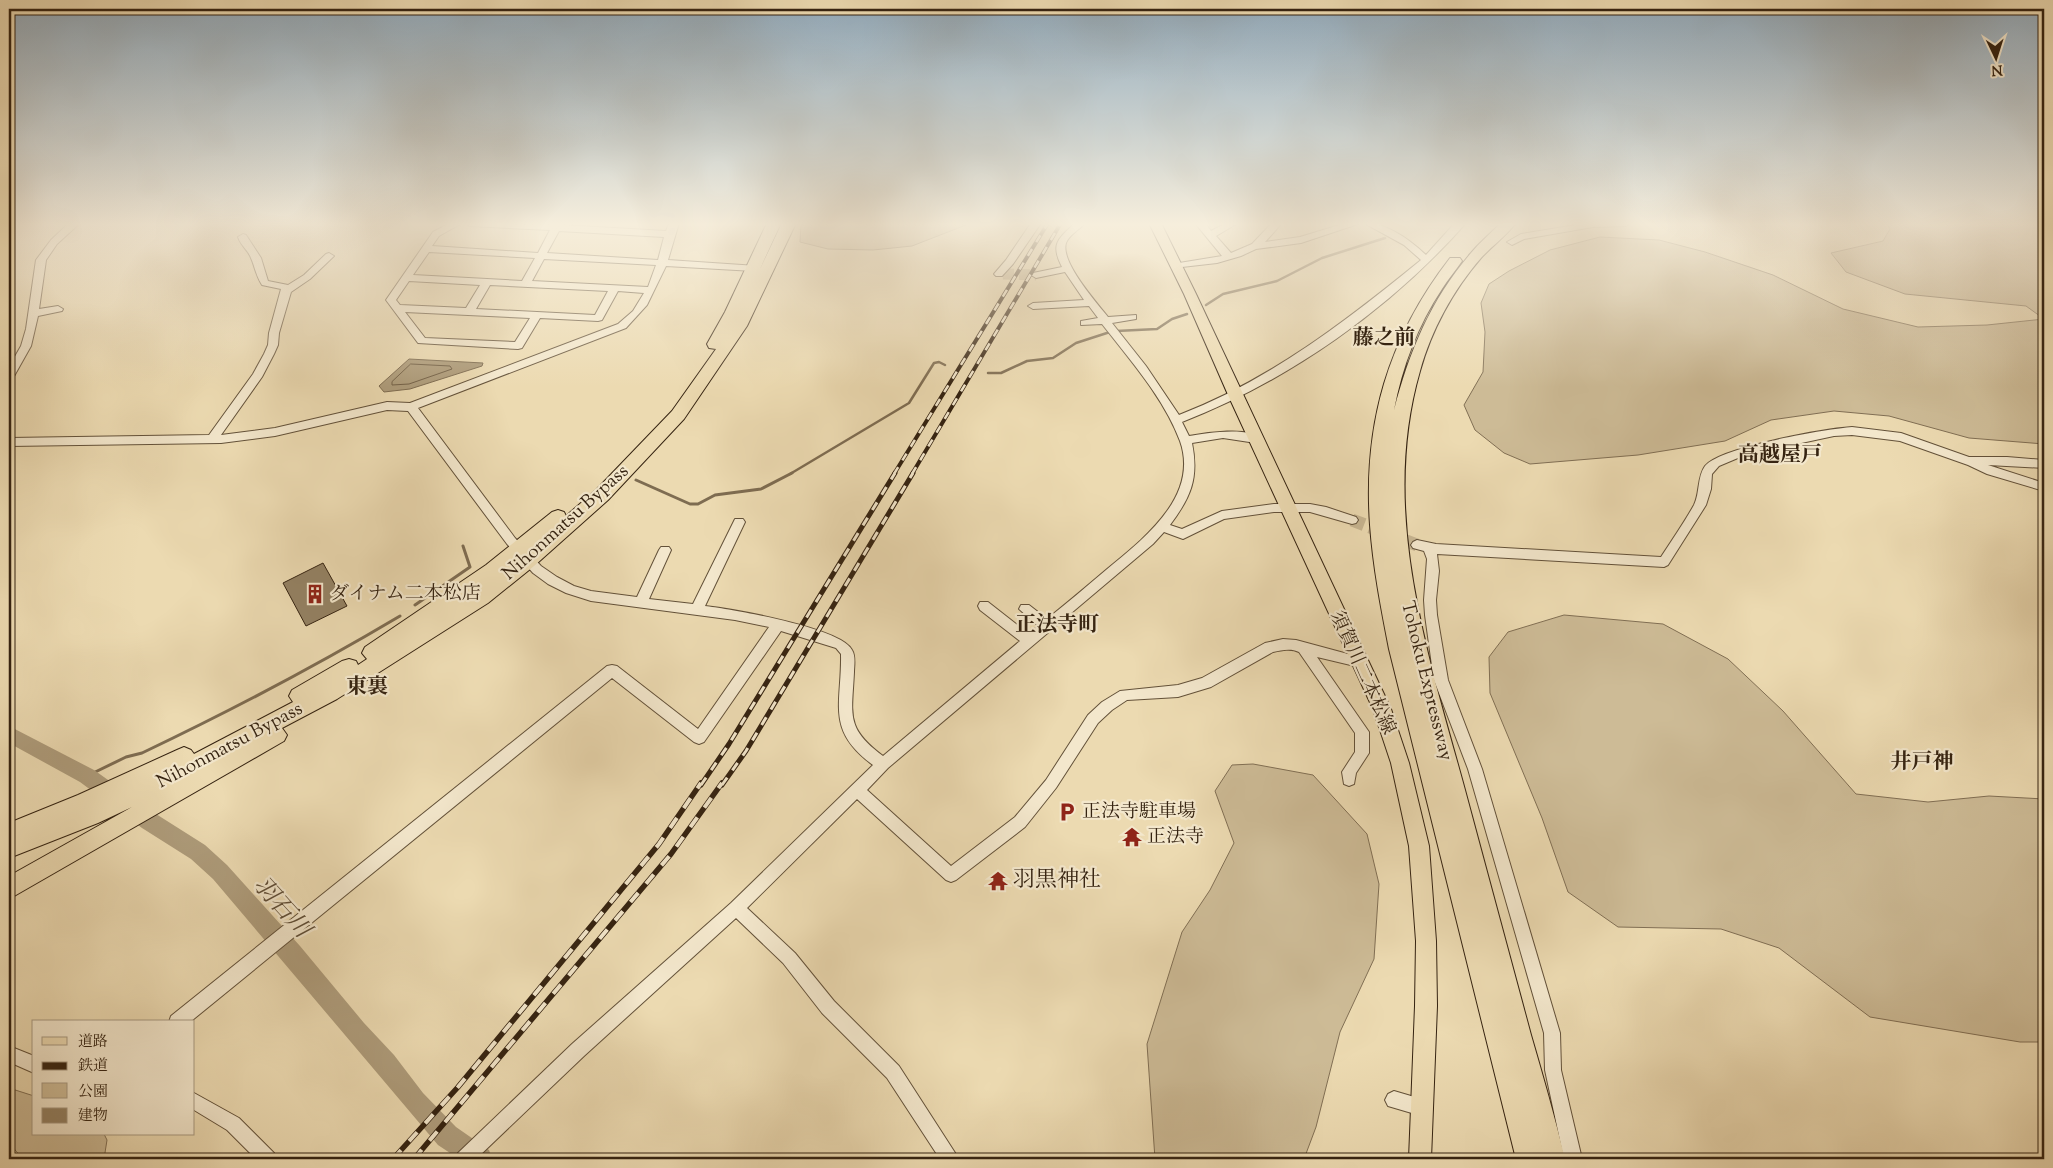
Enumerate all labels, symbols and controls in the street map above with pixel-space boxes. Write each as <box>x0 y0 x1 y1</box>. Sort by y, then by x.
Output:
north arrow <box>1970 32 2020 82</box>
text: N <box>1990 59 2003 79</box>
district label: 藤之前 <box>1353 324 1416 354</box>
district label: 高越屋戸 <box>1738 441 1822 471</box>
street label: Nihonmatsu Bypass <box>497 459 635 587</box>
place label: ダイナム二本松店 <box>330 581 481 608</box>
building icon: ダイナム二本松店 <box>304 583 326 605</box>
street label: Tohoku Expressway <box>1393 598 1459 764</box>
street label: 須賀川二本松線 <box>1323 607 1401 739</box>
district label: 正法寺町 <box>1015 611 1099 641</box>
district label: 東裏 <box>346 673 388 703</box>
street label: Nihonmatsu Bypass <box>152 696 308 796</box>
district label: 井戸神 <box>1891 748 1954 778</box>
place label: 正法寺駐車場 <box>1082 799 1196 826</box>
parking icon: 正法寺駐車場 <box>1056 801 1078 823</box>
place label: 正法寺 <box>1147 824 1204 851</box>
temple icon: 正法寺 <box>1121 826 1143 848</box>
place label: 羽黒神社 <box>1013 865 1101 897</box>
water label: 羽石川 <box>244 870 320 948</box>
temple icon: 羽黒神社 <box>987 870 1009 892</box>
legend <box>32 1020 195 1136</box>
text: 道路 <box>78 1032 108 1053</box>
text: 鉄道 <box>78 1056 108 1077</box>
text: 公園 <box>78 1082 108 1103</box>
text: 建物 <box>78 1106 108 1127</box>

